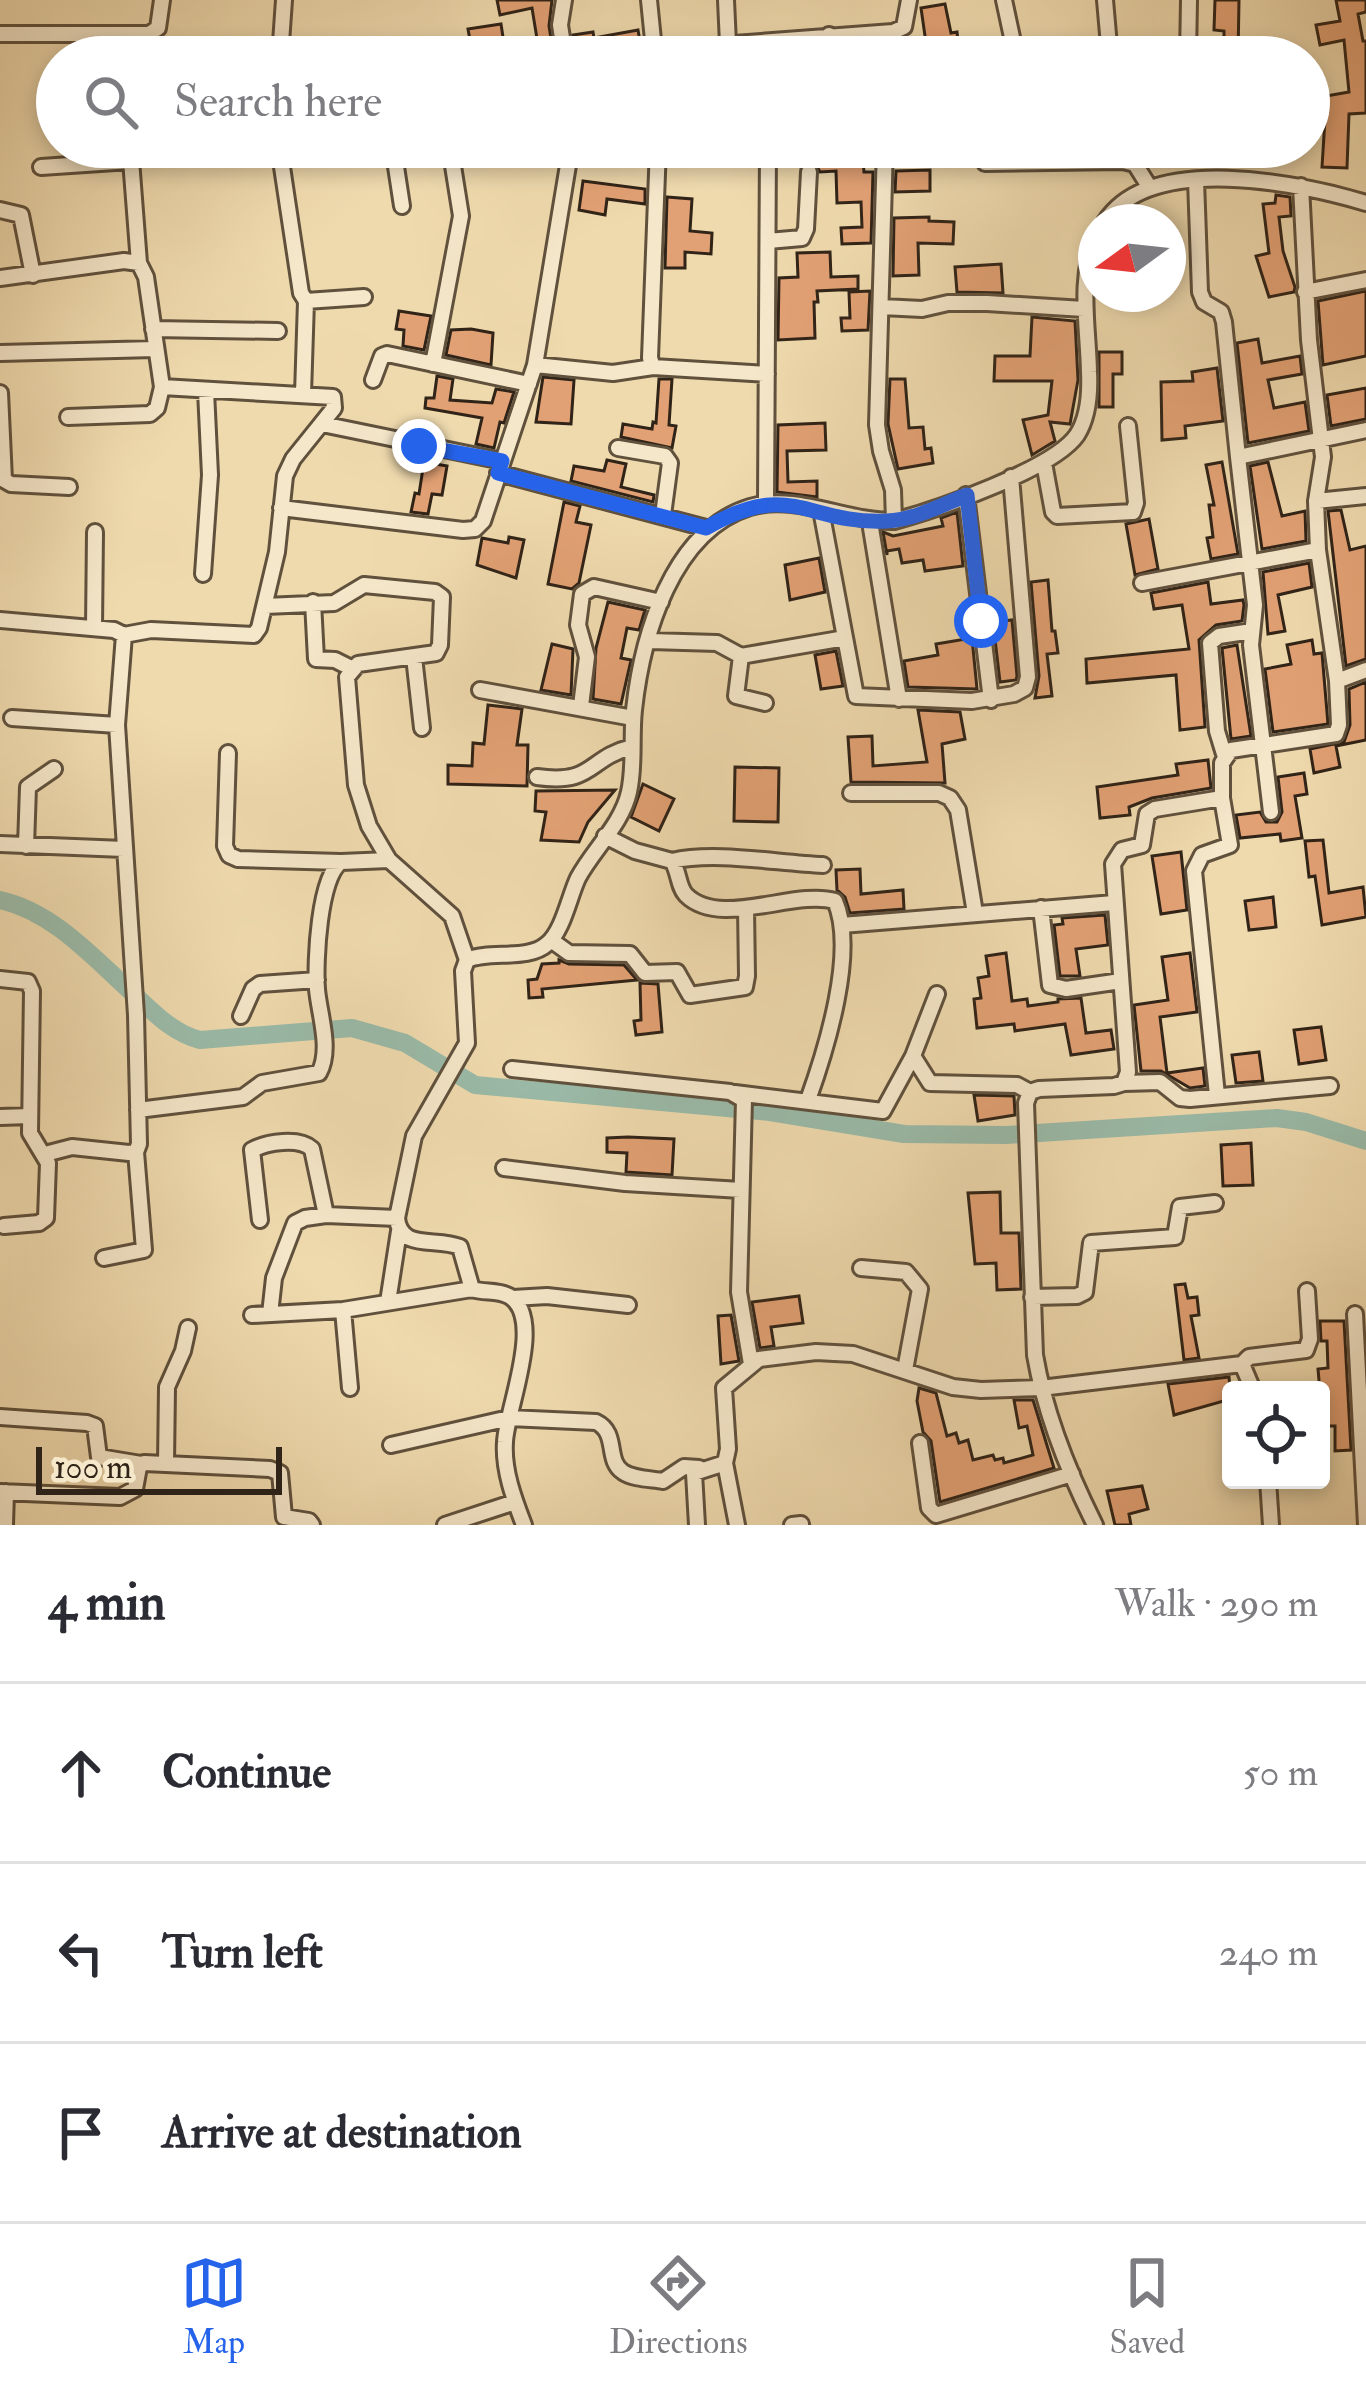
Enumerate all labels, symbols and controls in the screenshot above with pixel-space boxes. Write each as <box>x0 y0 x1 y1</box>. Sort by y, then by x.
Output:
search box <box>36 36 1330 168</box>
icon: search <box>78 69 144 135</box>
text: Search here <box>174 74 382 130</box>
north arrow <box>1078 204 1186 312</box>
route end <box>392 419 446 473</box>
route start <box>954 594 1008 648</box>
map controls <box>1222 1381 1330 1489</box>
button: locate <box>1222 1381 1330 1489</box>
scale bar <box>36 1441 282 1494</box>
text: 100 m <box>54 1447 132 1488</box>
text: 4 min <box>48 1571 166 1635</box>
text: Walk · 290 m <box>1115 1579 1318 1628</box>
icon: ahead <box>48 1740 114 1806</box>
text: Continue <box>162 1745 331 1801</box>
text: 50 m <box>1243 1748 1318 1797</box>
icon: left <box>48 1920 114 1986</box>
text: Turn left <box>162 1925 323 1981</box>
text: 240 m <box>1219 1928 1318 1977</box>
icon: arrive <box>48 2100 114 2166</box>
text: Arrive at destination <box>162 2105 522 2161</box>
tab: Map <box>181 2250 247 2363</box>
tab: Directions <box>609 2250 748 2363</box>
tab: Saved <box>1110 2250 1185 2363</box>

